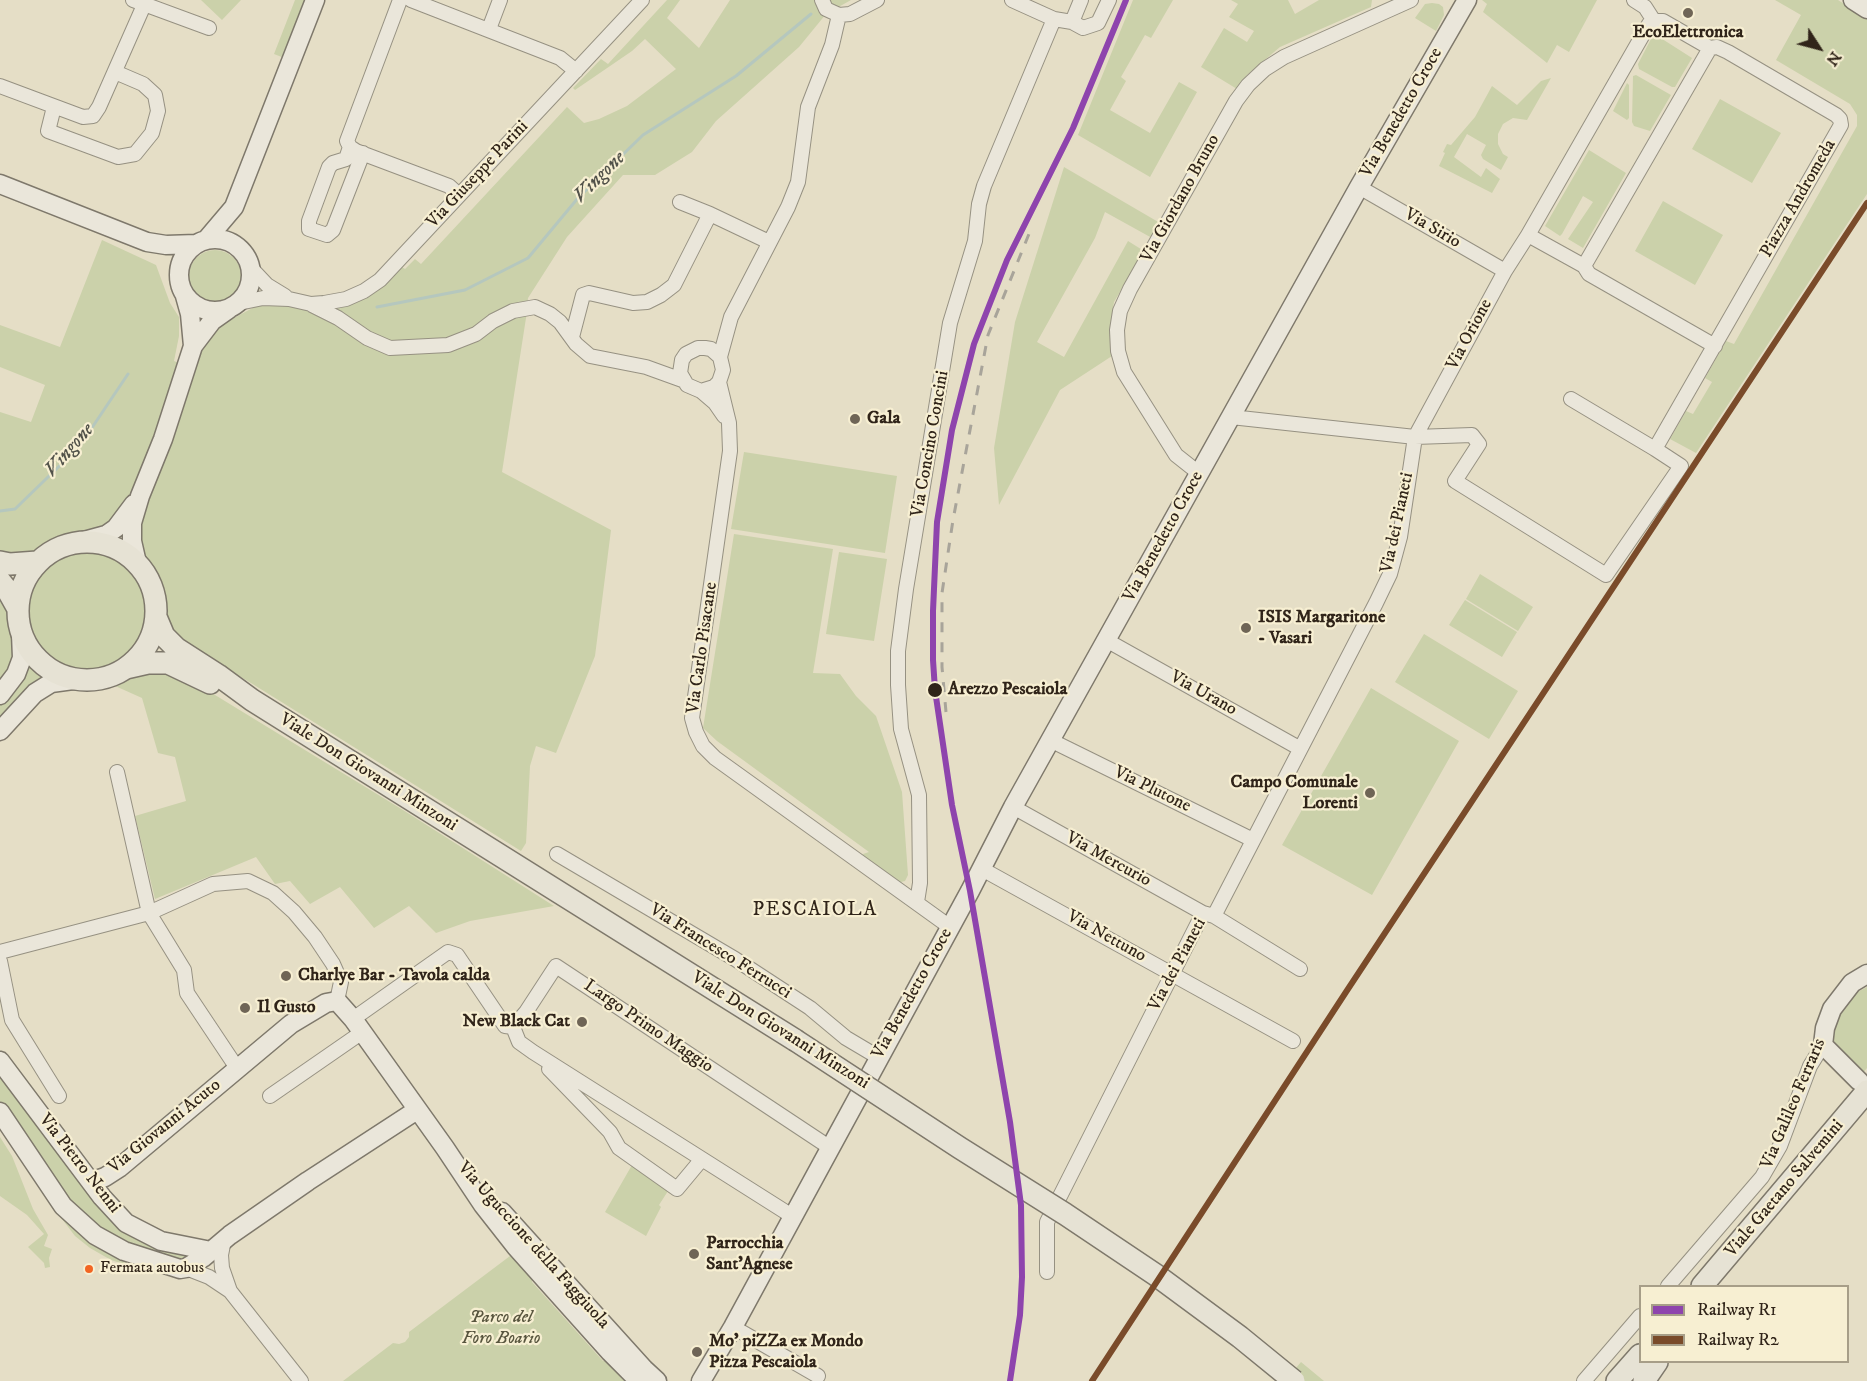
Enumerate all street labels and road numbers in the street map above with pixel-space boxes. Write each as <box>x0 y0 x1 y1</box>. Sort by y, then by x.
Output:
street label: Via Benedetto Croce <box>1356 44 1448 182</box>
street label: Via Giuseppe Parini <box>422 117 534 233</box>
street label: Via Giordano Bruno <box>1137 131 1225 267</box>
street label: Piazza Andromeda <box>1756 136 1842 262</box>
street label: Via Sirio <box>1400 204 1464 254</box>
street label: Via Orione <box>1442 296 1498 374</box>
street label: Via Concino Concini <box>907 369 955 519</box>
street label: Via Benedetto Croce <box>1119 468 1209 606</box>
street label: Via dei Pianeti <box>1377 471 1419 575</box>
street label: Via Carlo Pisacane <box>683 581 723 715</box>
street label: Via Urano <box>1166 667 1240 721</box>
street label: Viale Don Giovanni Minzoni <box>275 709 461 837</box>
street label: Via Plutone <box>1110 762 1194 818</box>
street label: Via Mercurio <box>1062 828 1154 892</box>
street label: Via Francesco Ferrucci <box>645 900 795 1004</box>
street label: Via Nettuno <box>1062 906 1150 968</box>
street label: Via dei Pianeti <box>1144 915 1212 1015</box>
street label: Via Benedetto Croce <box>868 925 958 1063</box>
street label: Viale Don Giovanni Minzoni <box>687 967 873 1095</box>
street label: Largo Primo Maggio <box>579 976 717 1078</box>
street label: Via Galileo Ferraris <box>1757 1036 1831 1172</box>
street label: Via Giovanni Acuto <box>104 1075 226 1179</box>
street label: Via Pietro Nenni <box>33 1110 125 1218</box>
street label: Viale Gaetano Salvemini <box>1721 1116 1849 1262</box>
street label: Via Uguccione della Faggiuola <box>452 1158 614 1334</box>

